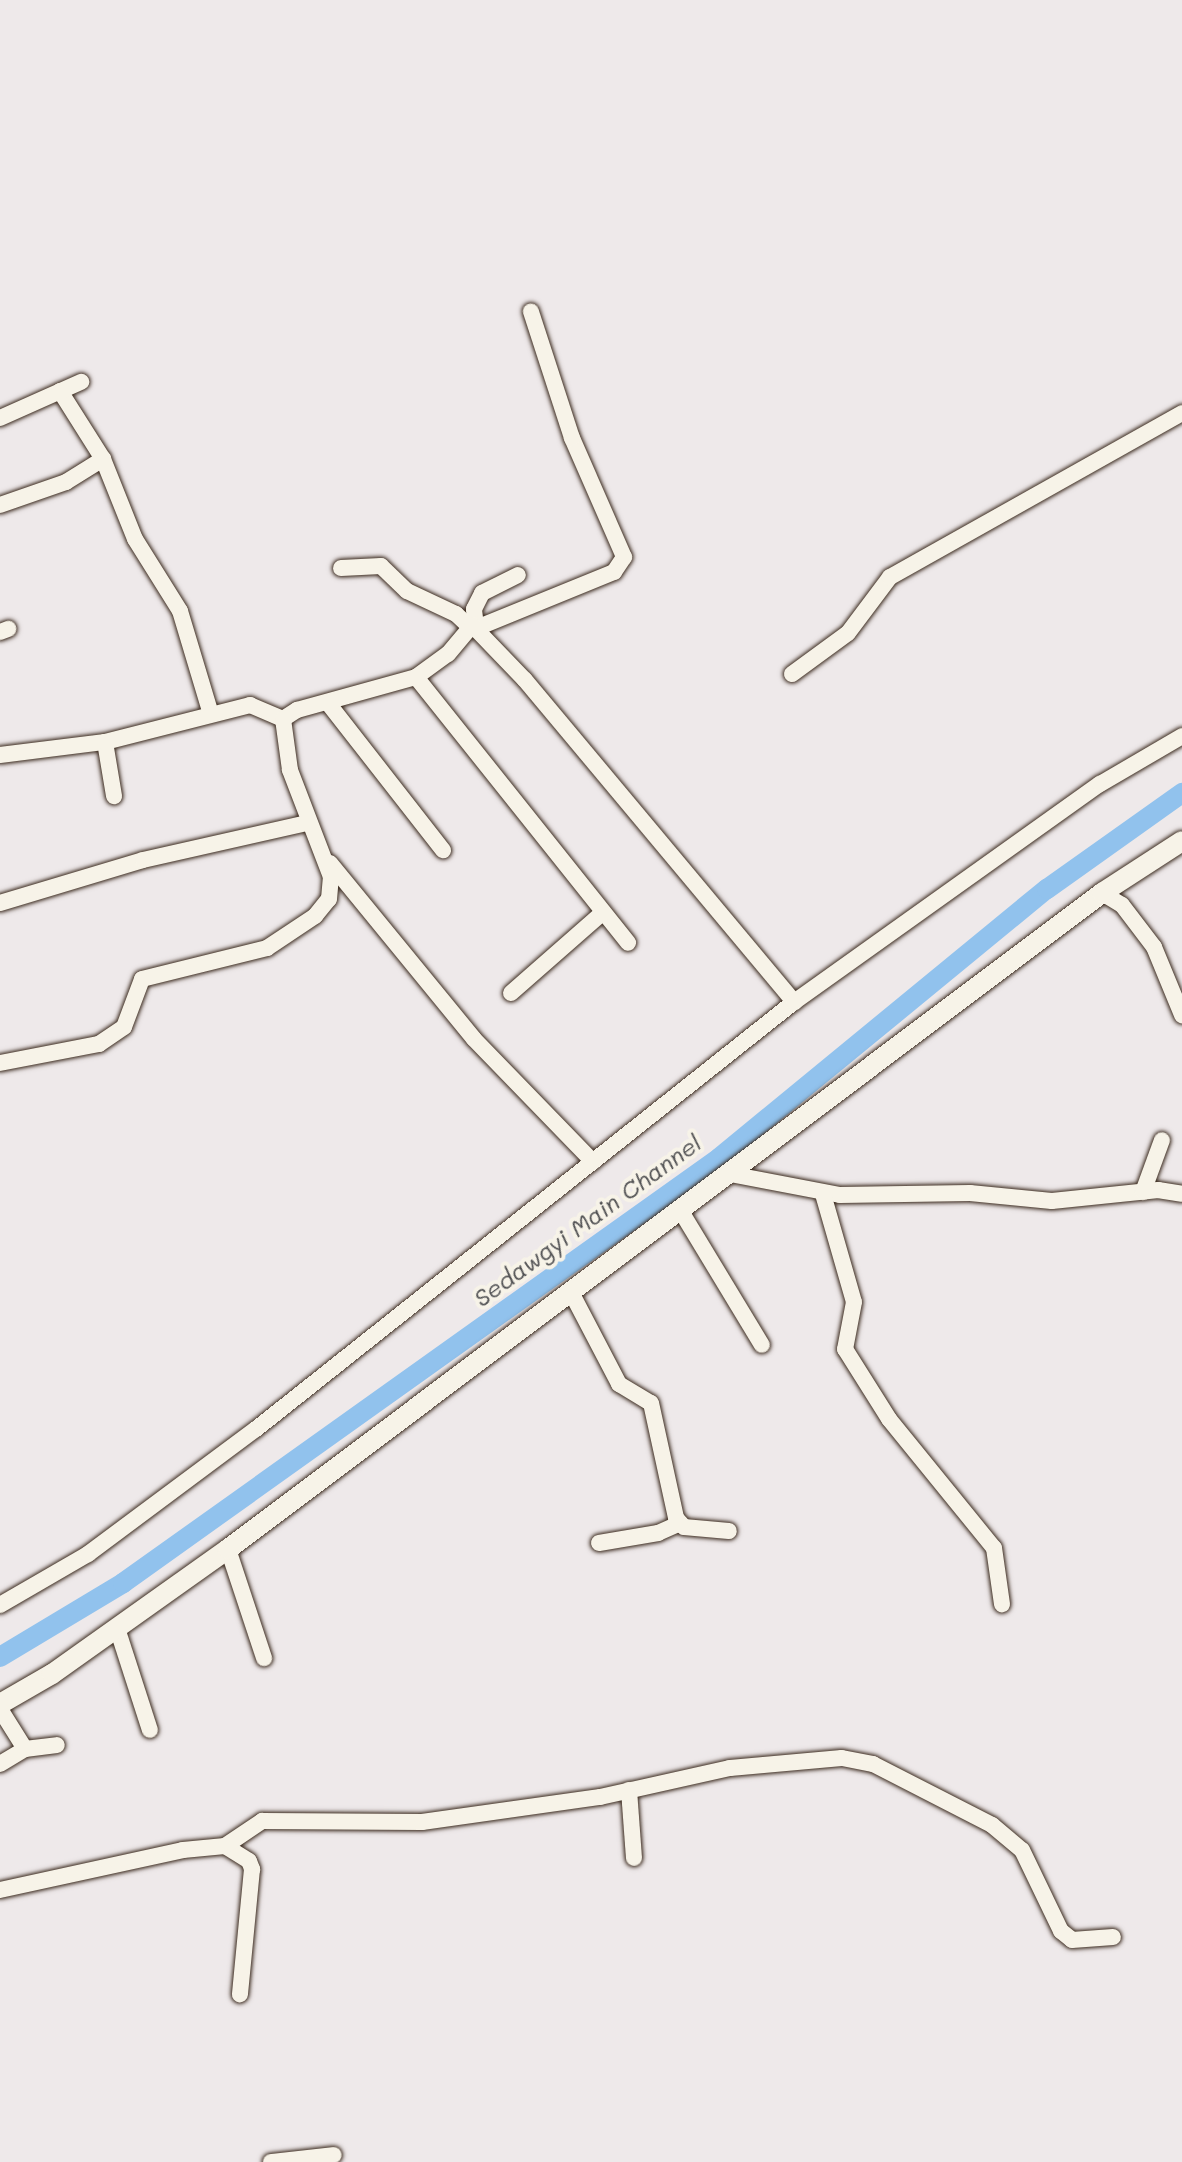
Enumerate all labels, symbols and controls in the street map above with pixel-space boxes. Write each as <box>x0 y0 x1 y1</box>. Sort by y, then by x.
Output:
water label: Sedawgyi Main Channel <box>468 1128 706 1312</box>

